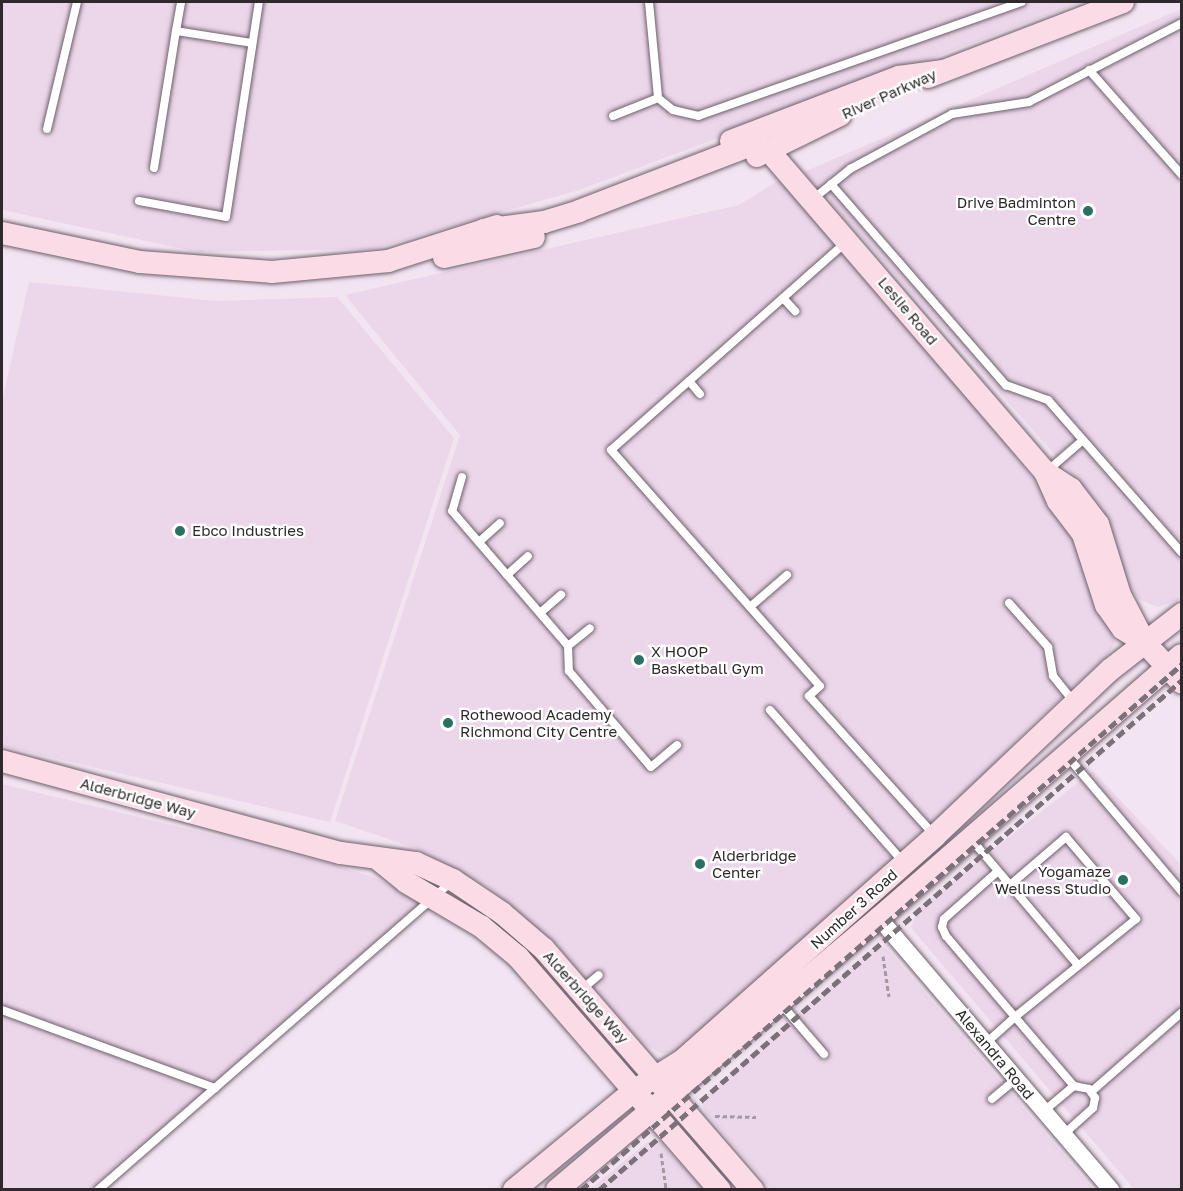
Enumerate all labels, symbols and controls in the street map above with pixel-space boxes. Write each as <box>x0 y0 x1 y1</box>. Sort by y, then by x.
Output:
street label: River Parkway <box>839 65 939 123</box>
place label: Drive Badminton Centre <box>957 193 1076 228</box>
marker: Drive Badminton Centre <box>1081 204 1095 218</box>
street label: Leslie Road <box>874 273 942 349</box>
place label: Ebco Industries <box>192 522 304 540</box>
marker: Ebco Industries <box>173 524 187 538</box>
place label: X HOOP Basketball Gym <box>651 642 764 677</box>
marker: X HOOP Basketball Gym <box>632 653 646 667</box>
place label: Rothewood Academy Richmond City Centre <box>460 705 617 740</box>
marker: Rothewood Academy Richmond City Centre <box>441 716 455 730</box>
street label: Alderbridge Way <box>78 774 198 822</box>
place label: Alderbridge Center <box>712 846 796 881</box>
marker: Alderbridge Center <box>693 857 707 871</box>
place label: Yogamaze Wellness Studio <box>995 862 1111 897</box>
street label: Number 3 Road <box>807 865 901 953</box>
marker: Yogamaze Wellness Studio <box>1116 873 1130 887</box>
street label: Alderbridge Way <box>540 947 632 1047</box>
street label: Alexandra Road <box>952 1005 1038 1103</box>

